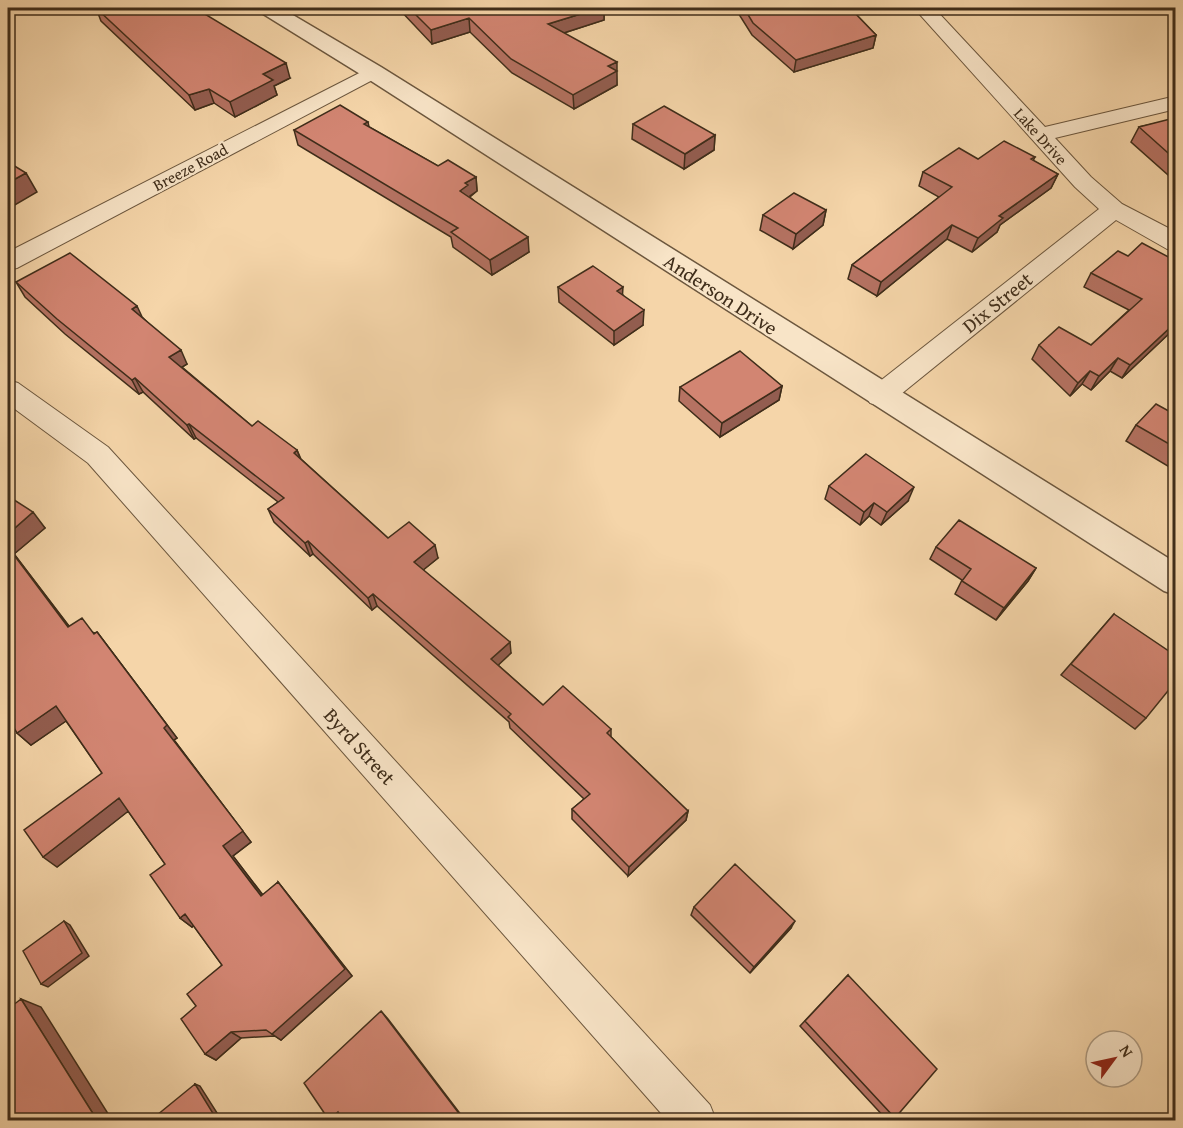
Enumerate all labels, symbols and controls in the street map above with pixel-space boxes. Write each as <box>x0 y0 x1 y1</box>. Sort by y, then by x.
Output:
street label: Lake Drive <box>1009 102 1073 170</box>
street label: Breeze Road <box>148 137 232 197</box>
street label: Anderson Drive <box>658 246 784 342</box>
street label: Dix Street <box>956 265 1038 339</box>
street label: Byrd Street <box>317 701 403 791</box>
north arrow <box>1084 1029 1144 1089</box>
text: N <box>1114 1040 1140 1062</box>

